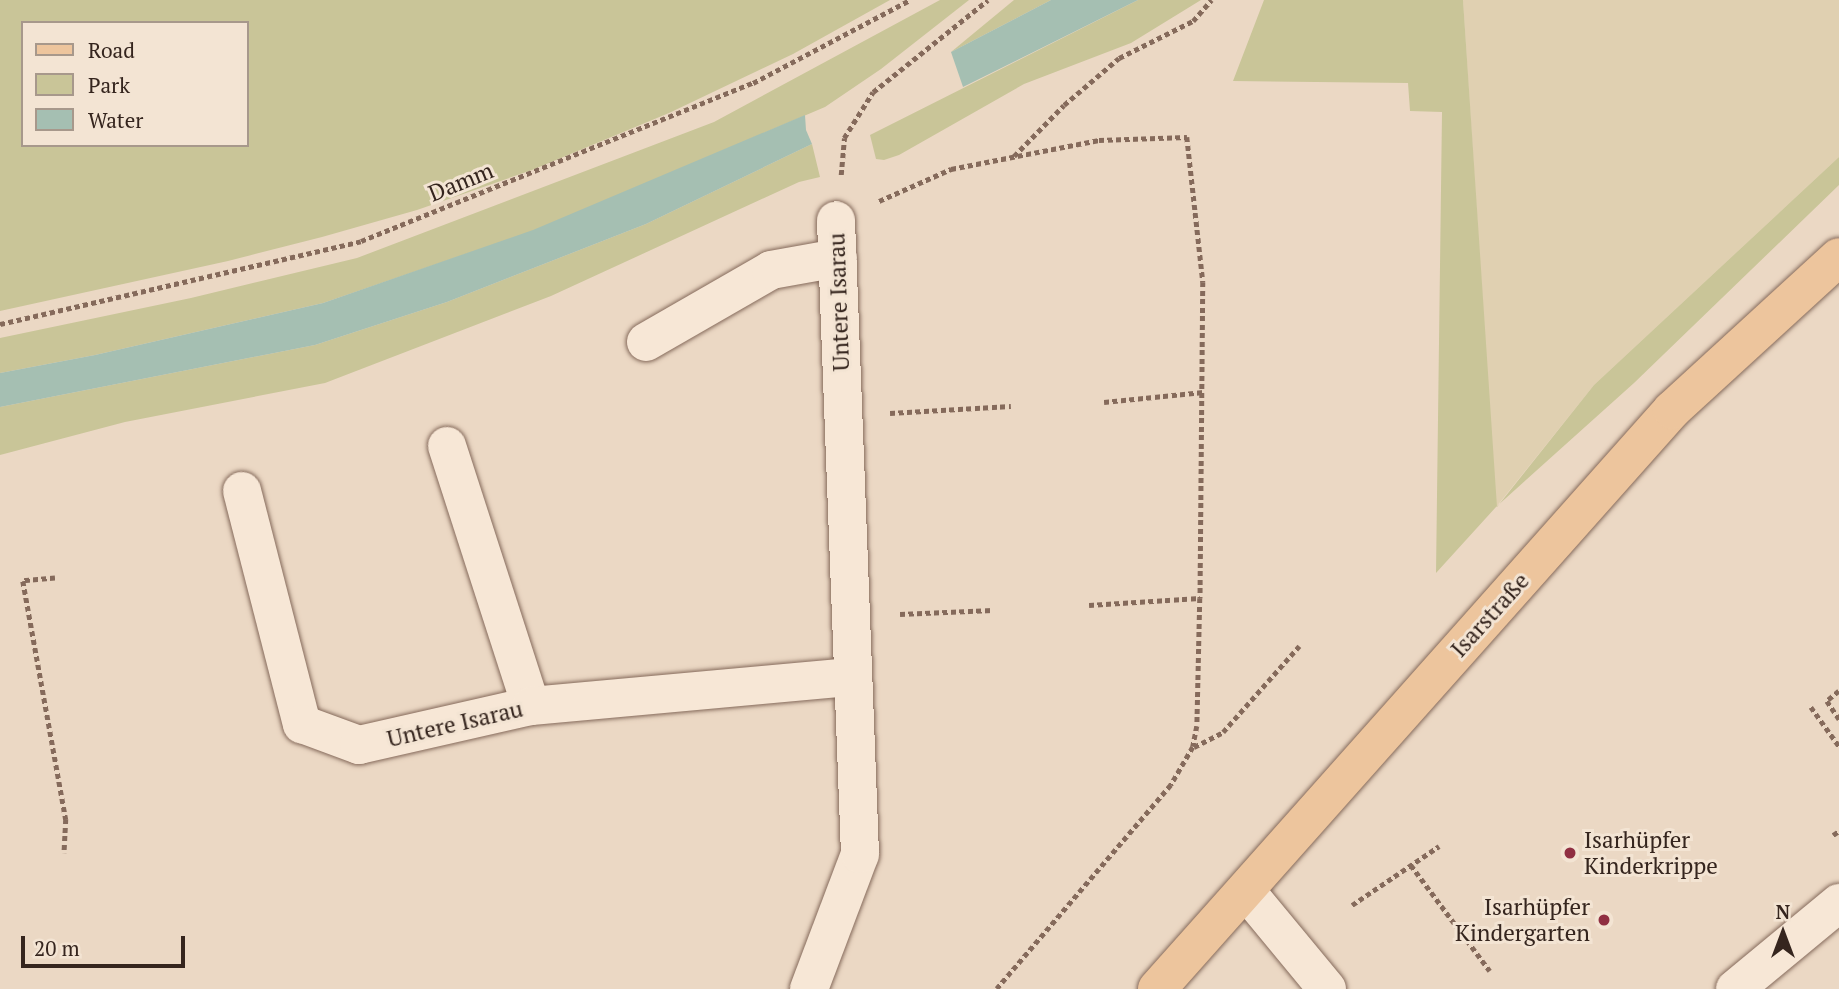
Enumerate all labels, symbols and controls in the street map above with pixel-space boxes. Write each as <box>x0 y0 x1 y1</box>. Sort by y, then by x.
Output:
legend <box>21 21 248 147</box>
text: Road <box>88 36 135 64</box>
text: Park <box>88 71 130 99</box>
text: Water <box>88 106 143 134</box>
street label: Damm <box>424 157 498 207</box>
street label: Untere Isarau <box>823 232 855 372</box>
street label: Isarstraße <box>1445 567 1535 663</box>
street label: Untere Isarau <box>384 695 526 753</box>
place label: Isarhüpfer Kinderkrippe <box>1584 826 1718 880</box>
marker: Isarhüpfer Kinderkrippe <box>1562 845 1578 861</box>
place label: Isarhüpfer Kindergarten <box>1455 893 1590 947</box>
north arrow <box>1748 898 1818 968</box>
text: N <box>1776 899 1790 924</box>
marker: Isarhüpfer Kindergarten <box>1596 912 1612 928</box>
scale bar <box>24 922 189 966</box>
text: 20 m <box>34 934 80 962</box>

